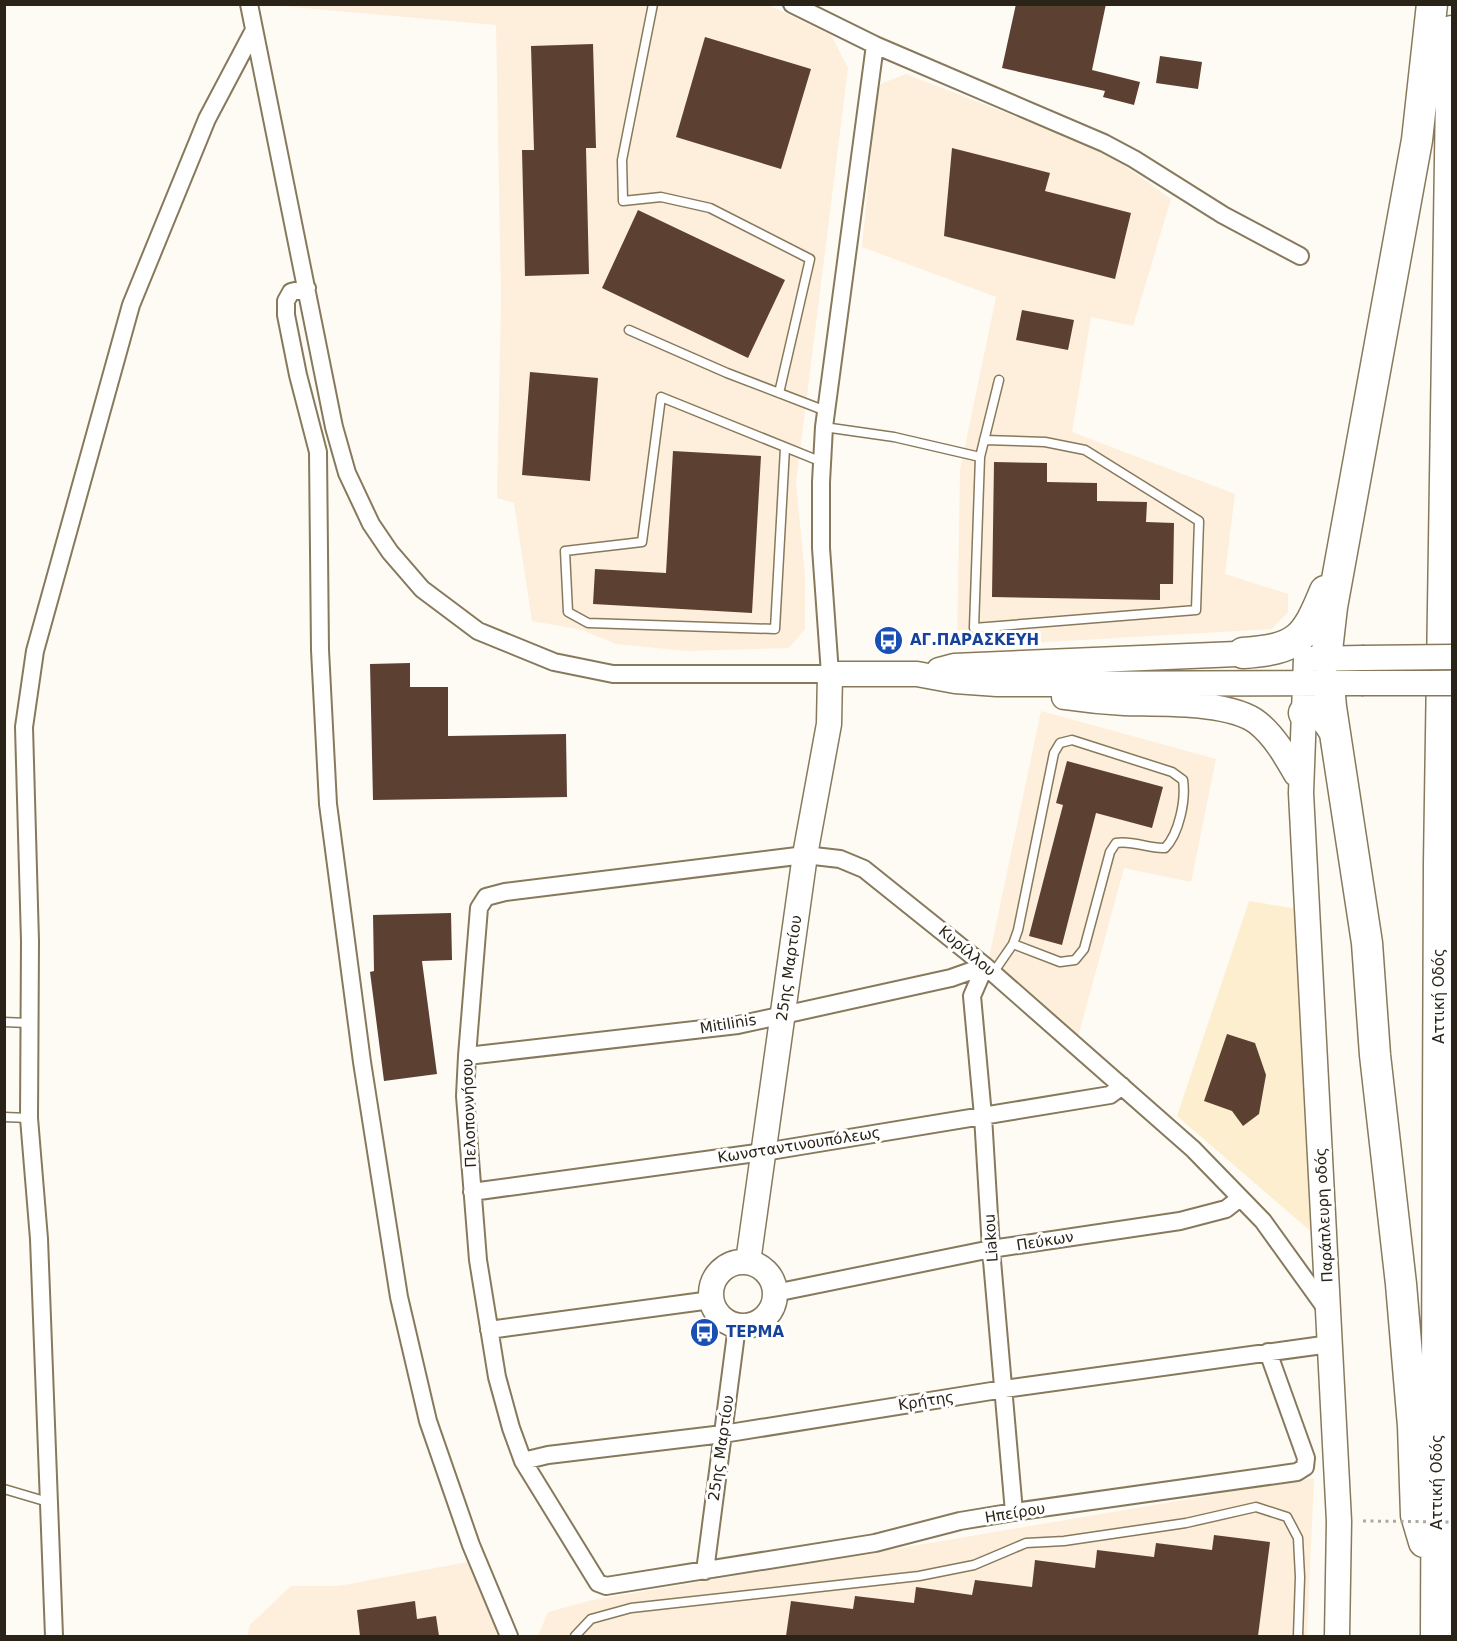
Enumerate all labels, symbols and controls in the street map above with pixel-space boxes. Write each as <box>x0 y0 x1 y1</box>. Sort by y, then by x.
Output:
bus stop icon: ΑΓ.ΠΑΡΑΣΚΕΥΗ <box>873 624 905 656</box>
place label: ΑΓ.ΠΑΡΑΣΚΕΥΗ <box>910 631 1039 649</box>
street label: 25ης Μαρτίου <box>773 914 805 1022</box>
street label: Κυρίλλου <box>935 922 999 980</box>
street label: Αττική Οδός <box>1430 948 1448 1044</box>
street label: Mitilinis <box>698 1011 758 1037</box>
street label: Πελοποννήσου <box>458 1058 480 1168</box>
street label: Κωνσταντινουπόλεως <box>716 1123 882 1167</box>
street label: Παράπλευρη οδός <box>1311 1147 1337 1283</box>
street label: Liakou <box>980 1213 1002 1263</box>
street label: Πεύκων <box>1015 1228 1075 1254</box>
bus stop icon: ΤΕΡΜΑ <box>689 1316 721 1348</box>
place label: ΤΕΡΜΑ <box>726 1323 784 1341</box>
street label: Κρήτης <box>897 1388 955 1414</box>
street label: 25ης Μαρτίου <box>705 1394 737 1502</box>
street label: Αττική Οδός <box>1428 1434 1446 1530</box>
street label: Ηπείρου <box>984 1499 1046 1527</box>

